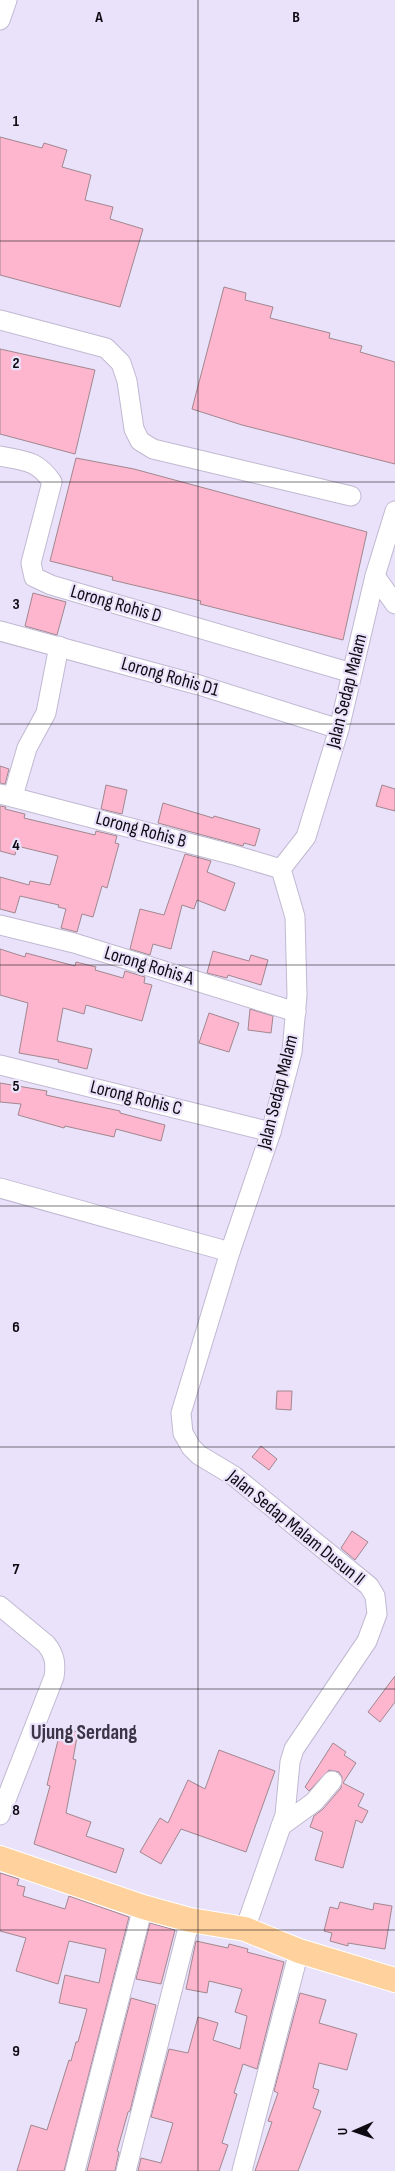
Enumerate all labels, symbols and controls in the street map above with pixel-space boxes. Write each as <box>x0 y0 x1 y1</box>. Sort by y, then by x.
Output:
text: A <box>94 8 103 27</box>
text: B <box>292 8 300 27</box>
text: 1 <box>13 112 20 131</box>
text: 2 <box>12 354 20 373</box>
street label: Lorong Rohis D <box>68 580 164 628</box>
text: 3 <box>12 595 20 614</box>
street label: Jalan Sedap Malam <box>321 632 372 751</box>
street label: Lorong Rohis D1 <box>119 652 222 702</box>
street label: Lorong Rohis B <box>93 807 189 853</box>
text: 4 <box>12 836 20 855</box>
street label: Lorong Rohis A <box>101 941 197 991</box>
street label: Jalan Sedap Malam <box>252 1033 303 1152</box>
street label: Lorong Rohis C <box>88 1076 184 1120</box>
text: 5 <box>12 1077 20 1096</box>
text: 6 <box>12 1318 20 1337</box>
street label: Jalan Sedap Malam Dusun II <box>222 1465 370 1591</box>
text: 7 <box>13 1560 20 1579</box>
district label: Ujung Serdang <box>31 1720 137 1745</box>
text: 8 <box>12 1801 20 1820</box>
text: 9 <box>12 2042 20 2061</box>
north arrow <box>330 2106 380 2156</box>
text: U <box>334 2127 351 2135</box>

